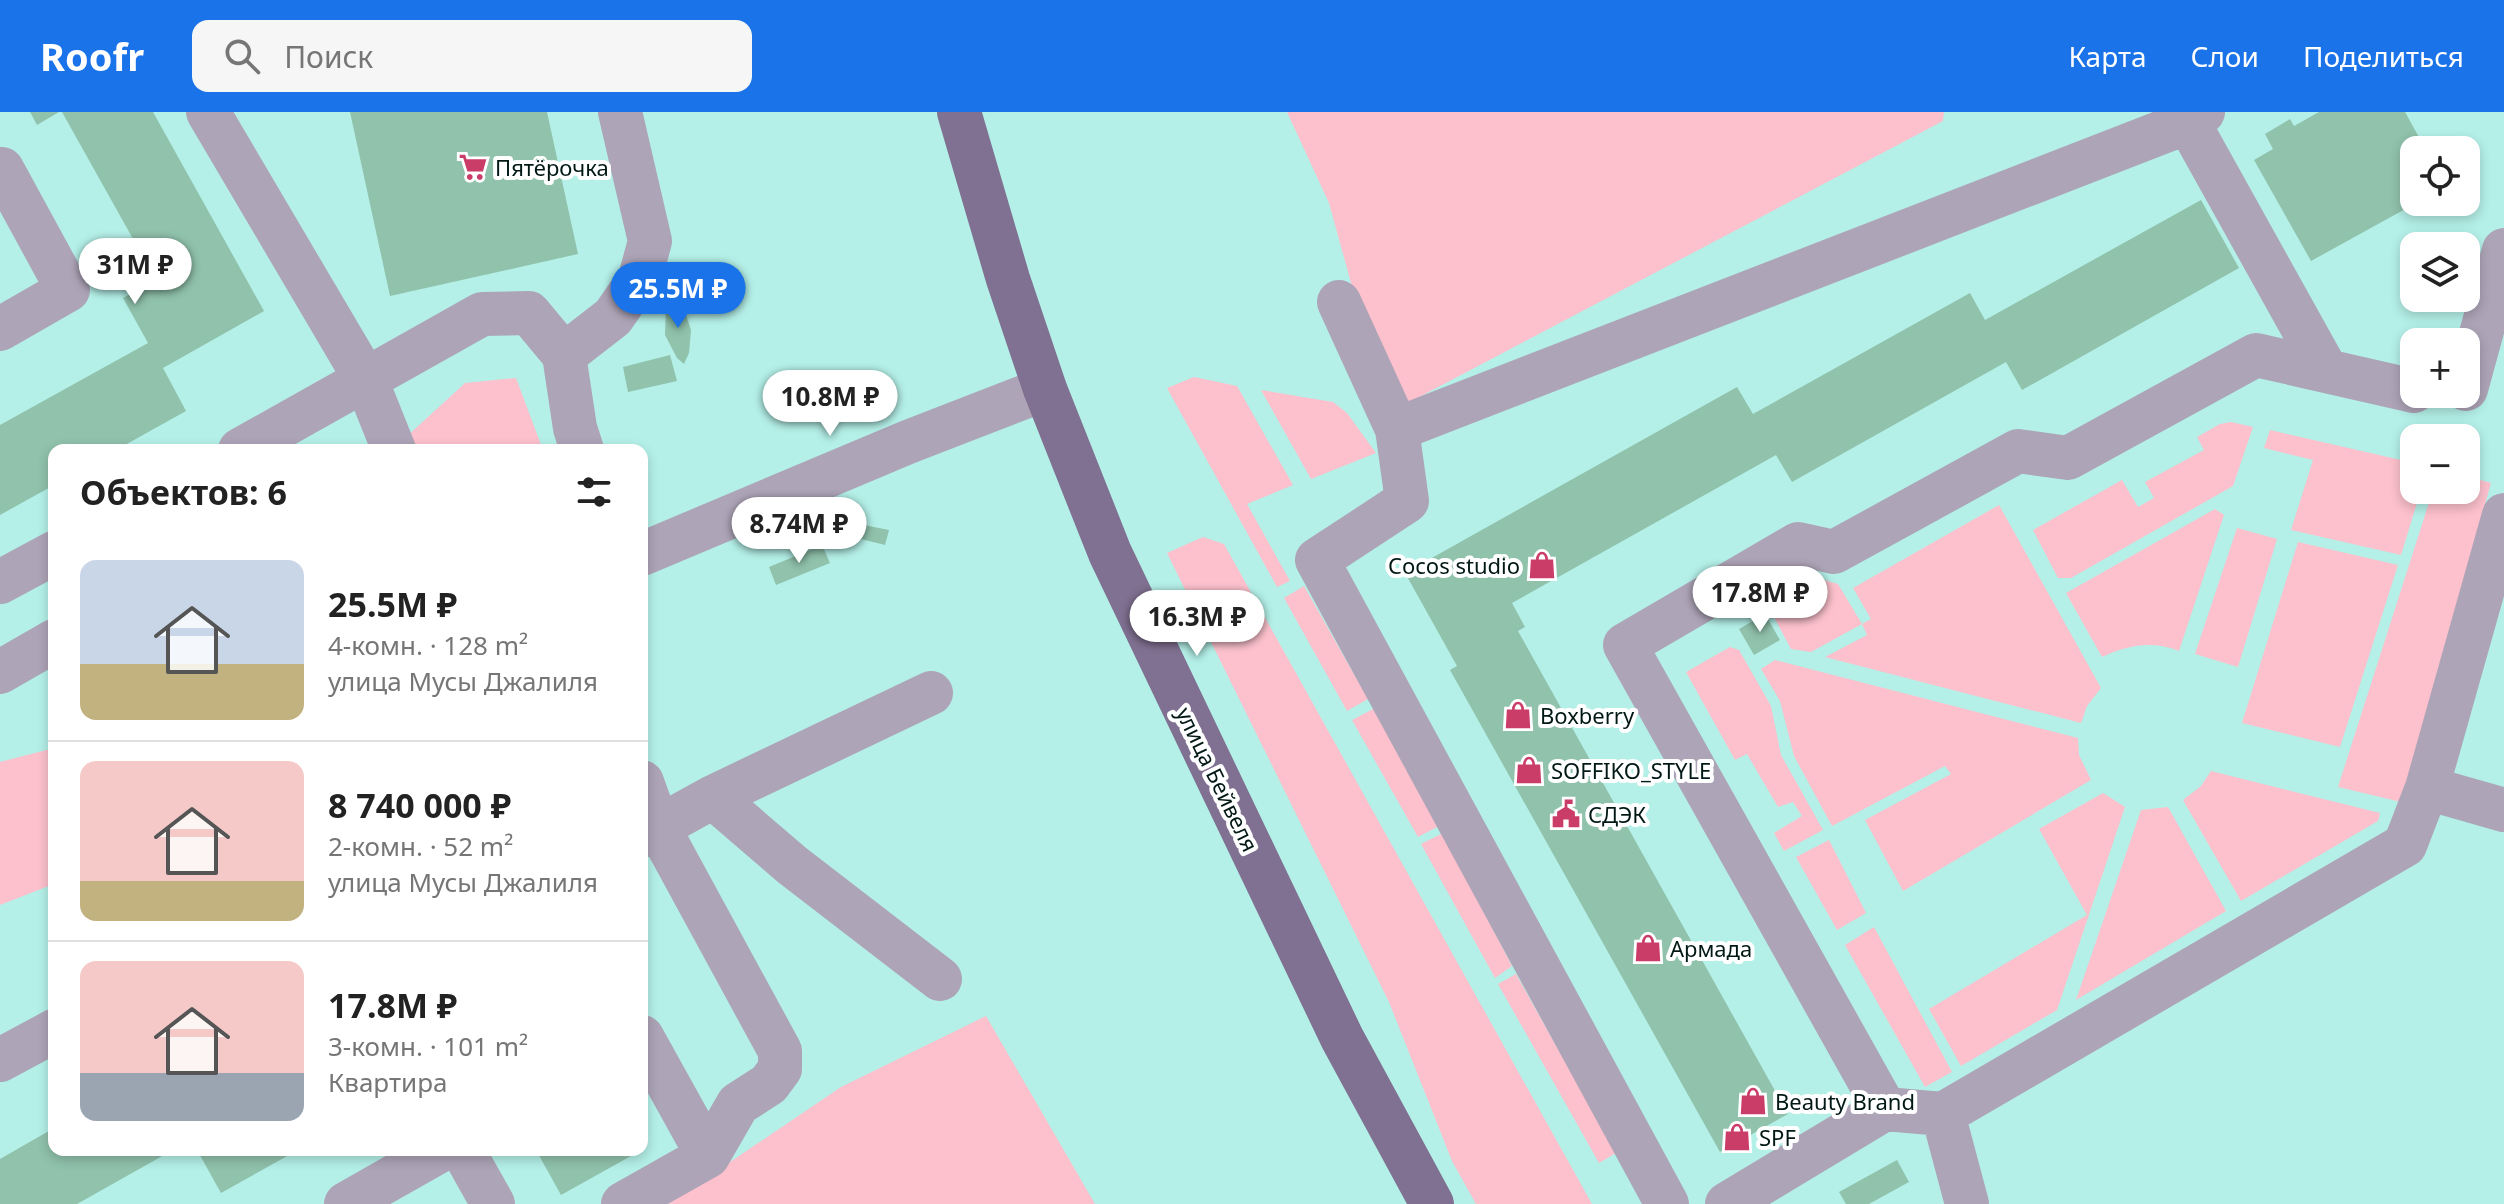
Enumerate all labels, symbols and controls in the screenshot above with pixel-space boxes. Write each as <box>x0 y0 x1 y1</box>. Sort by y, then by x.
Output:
search box <box>192 20 752 92</box>
text: Roofr <box>40 30 144 82</box>
icon: search <box>220 34 264 78</box>
text: Поиск <box>284 36 373 77</box>
text: Карта <box>2068 37 2147 75</box>
text: Слои <box>2191 37 2259 75</box>
text: Поделиться <box>2303 37 2464 75</box>
map controls <box>2400 136 2480 504</box>
button: locate <box>2400 136 2480 216</box>
supermarket icon: Пятёрочка <box>458 152 488 182</box>
place label: Пятёрочка <box>495 152 609 182</box>
button: layers <box>2400 232 2480 312</box>
pin: 31M ₽ <box>79 238 191 306</box>
text: 31M ₽ <box>97 246 173 282</box>
pin: 25.5M ₽ <box>604 262 752 330</box>
text: 25.5M ₽ <box>629 270 727 306</box>
button: + <box>2400 328 2480 408</box>
pin: 10.8M ₽ <box>756 370 904 438</box>
text: 10.8M ₽ <box>781 378 879 414</box>
button: − <box>2400 424 2480 504</box>
text: Объектов: 6 <box>80 469 287 515</box>
icon: filters <box>572 470 616 514</box>
pin: 8.74M ₽ <box>725 497 873 565</box>
text: 8.74M ₽ <box>750 505 848 541</box>
place label: Cocos studio <box>1388 550 1520 580</box>
shop icon: Cocos studio <box>1527 550 1557 580</box>
pin: 17.8M ₽ <box>1686 566 1834 634</box>
text: 17.8M ₽ <box>1711 574 1809 610</box>
text: 25.5M ₽ <box>328 581 457 627</box>
pin: 16.3M ₽ <box>1123 590 1271 658</box>
icon: home <box>144 592 240 688</box>
text: 16.3M ₽ <box>1148 598 1246 634</box>
text: 4-комн. · 128 m² <box>328 627 528 663</box>
text: улица Мусы Джалиля <box>328 663 598 699</box>
shop icon: Boxberry <box>1503 700 1533 730</box>
place label: Boxberry <box>1540 700 1635 730</box>
street label: улица Бейвеля <box>1170 702 1266 856</box>
shop icon: SOFFIKO_STYLE <box>1514 755 1544 785</box>
place label: SOFFIKO_STYLE <box>1551 755 1711 785</box>
text: 8 740 000 ₽ <box>328 782 511 828</box>
icon: home <box>144 793 240 889</box>
public building icon: СДЭК <box>1551 799 1581 829</box>
place label: СДЭК <box>1588 799 1646 829</box>
text: 2-комн. · 52 m² <box>328 828 513 864</box>
text: улица Мусы Джалиля <box>328 864 598 900</box>
shop icon: Армада <box>1633 933 1663 963</box>
place label: Армада <box>1670 933 1752 963</box>
text: 17.8M ₽ <box>328 982 457 1028</box>
icon: home <box>144 993 240 1089</box>
text: 3-комн. · 101 m² <box>328 1028 528 1064</box>
text: Квартира <box>328 1064 447 1100</box>
shop icon: Beauty Brand <box>1738 1086 1768 1116</box>
place label: Beauty Brand <box>1775 1086 1915 1116</box>
shop icon: SPF <box>1722 1122 1752 1152</box>
place label: SPF <box>1759 1122 1796 1152</box>

